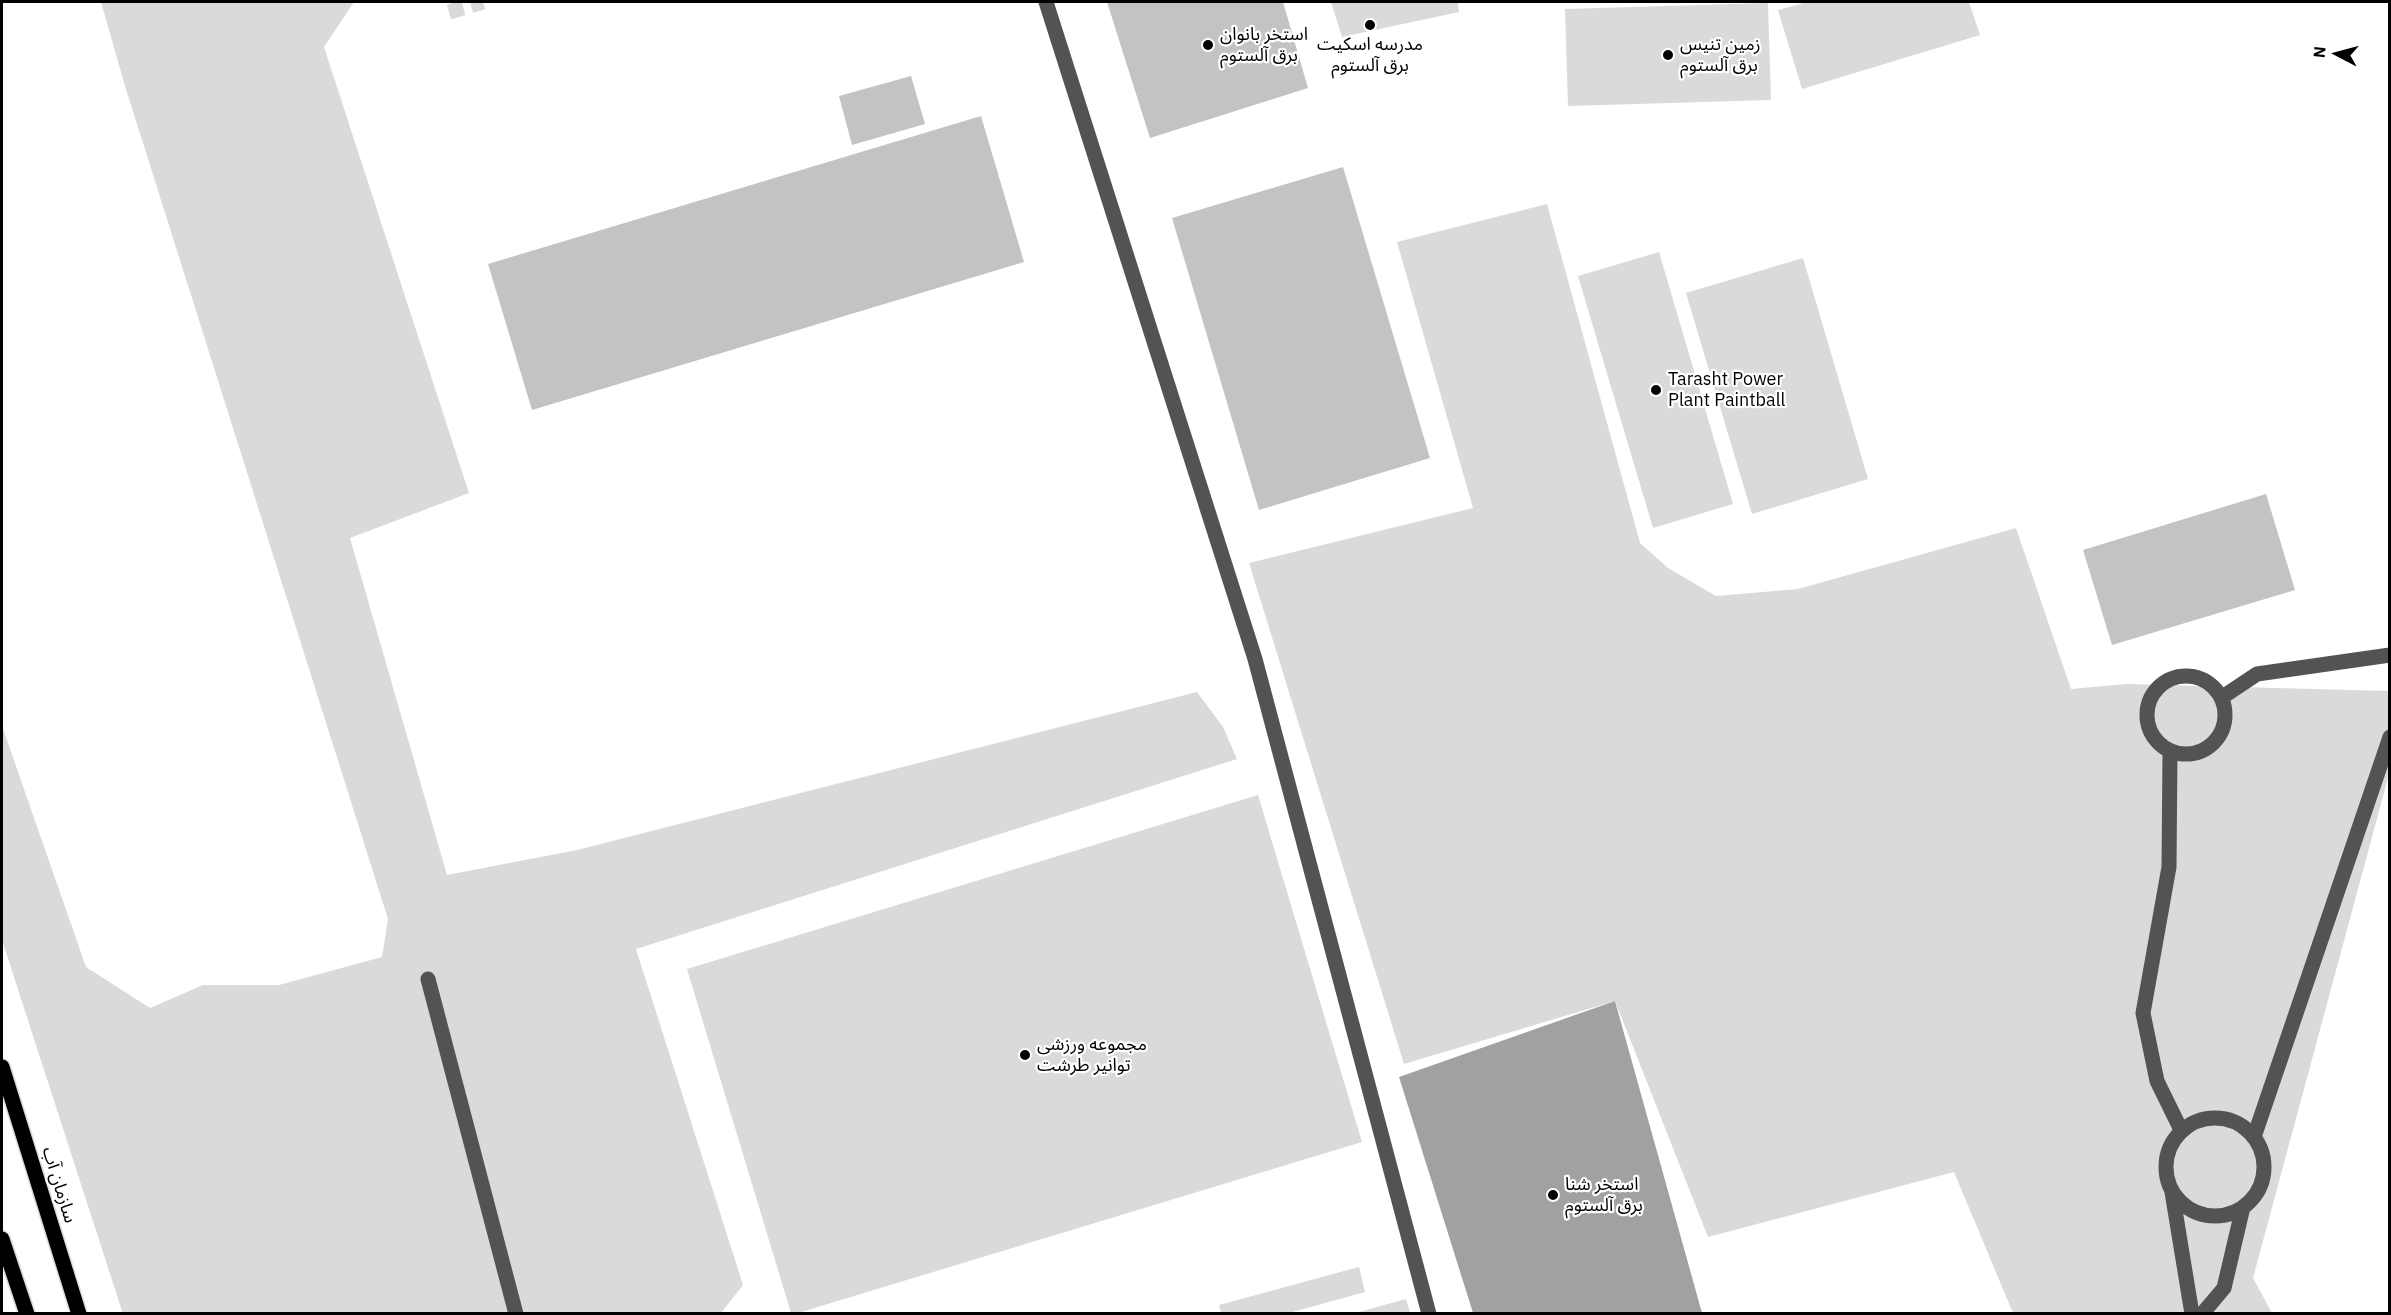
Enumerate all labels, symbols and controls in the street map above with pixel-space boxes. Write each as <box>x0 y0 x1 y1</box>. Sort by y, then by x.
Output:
marker: مدرسه اسکیت برق آلستوم <box>1363 18 1377 32</box>
place label: استخر بانوان برق آلستوم <box>1220 24 1308 66</box>
north arrow <box>2307 24 2367 84</box>
place label: مدرسه اسکیت برق آلستوم <box>1317 34 1423 76</box>
place label: زمین تنیس برق آلستوم <box>1680 34 1761 76</box>
marker: استخر بانوان برق آلستوم <box>1201 38 1215 52</box>
text: N <box>2309 45 2330 59</box>
marker: زمین تنیس برق آلستوم <box>1661 48 1675 62</box>
place label: Tarasht Power Plant Paintball <box>1668 369 1785 412</box>
marker: Tarasht Power Plant Paintball <box>1649 383 1663 397</box>
place label: مجموعه ورزشی توانیر طرشت <box>1037 1034 1147 1076</box>
marker: مجموعه ورزشی توانیر طرشت <box>1018 1048 1032 1062</box>
street label: سازمان آب <box>37 1144 81 1226</box>
place label: استخر شنا برق آلستوم <box>1565 1174 1643 1216</box>
marker: استخر شنا برق آلستوم <box>1546 1188 1560 1202</box>

